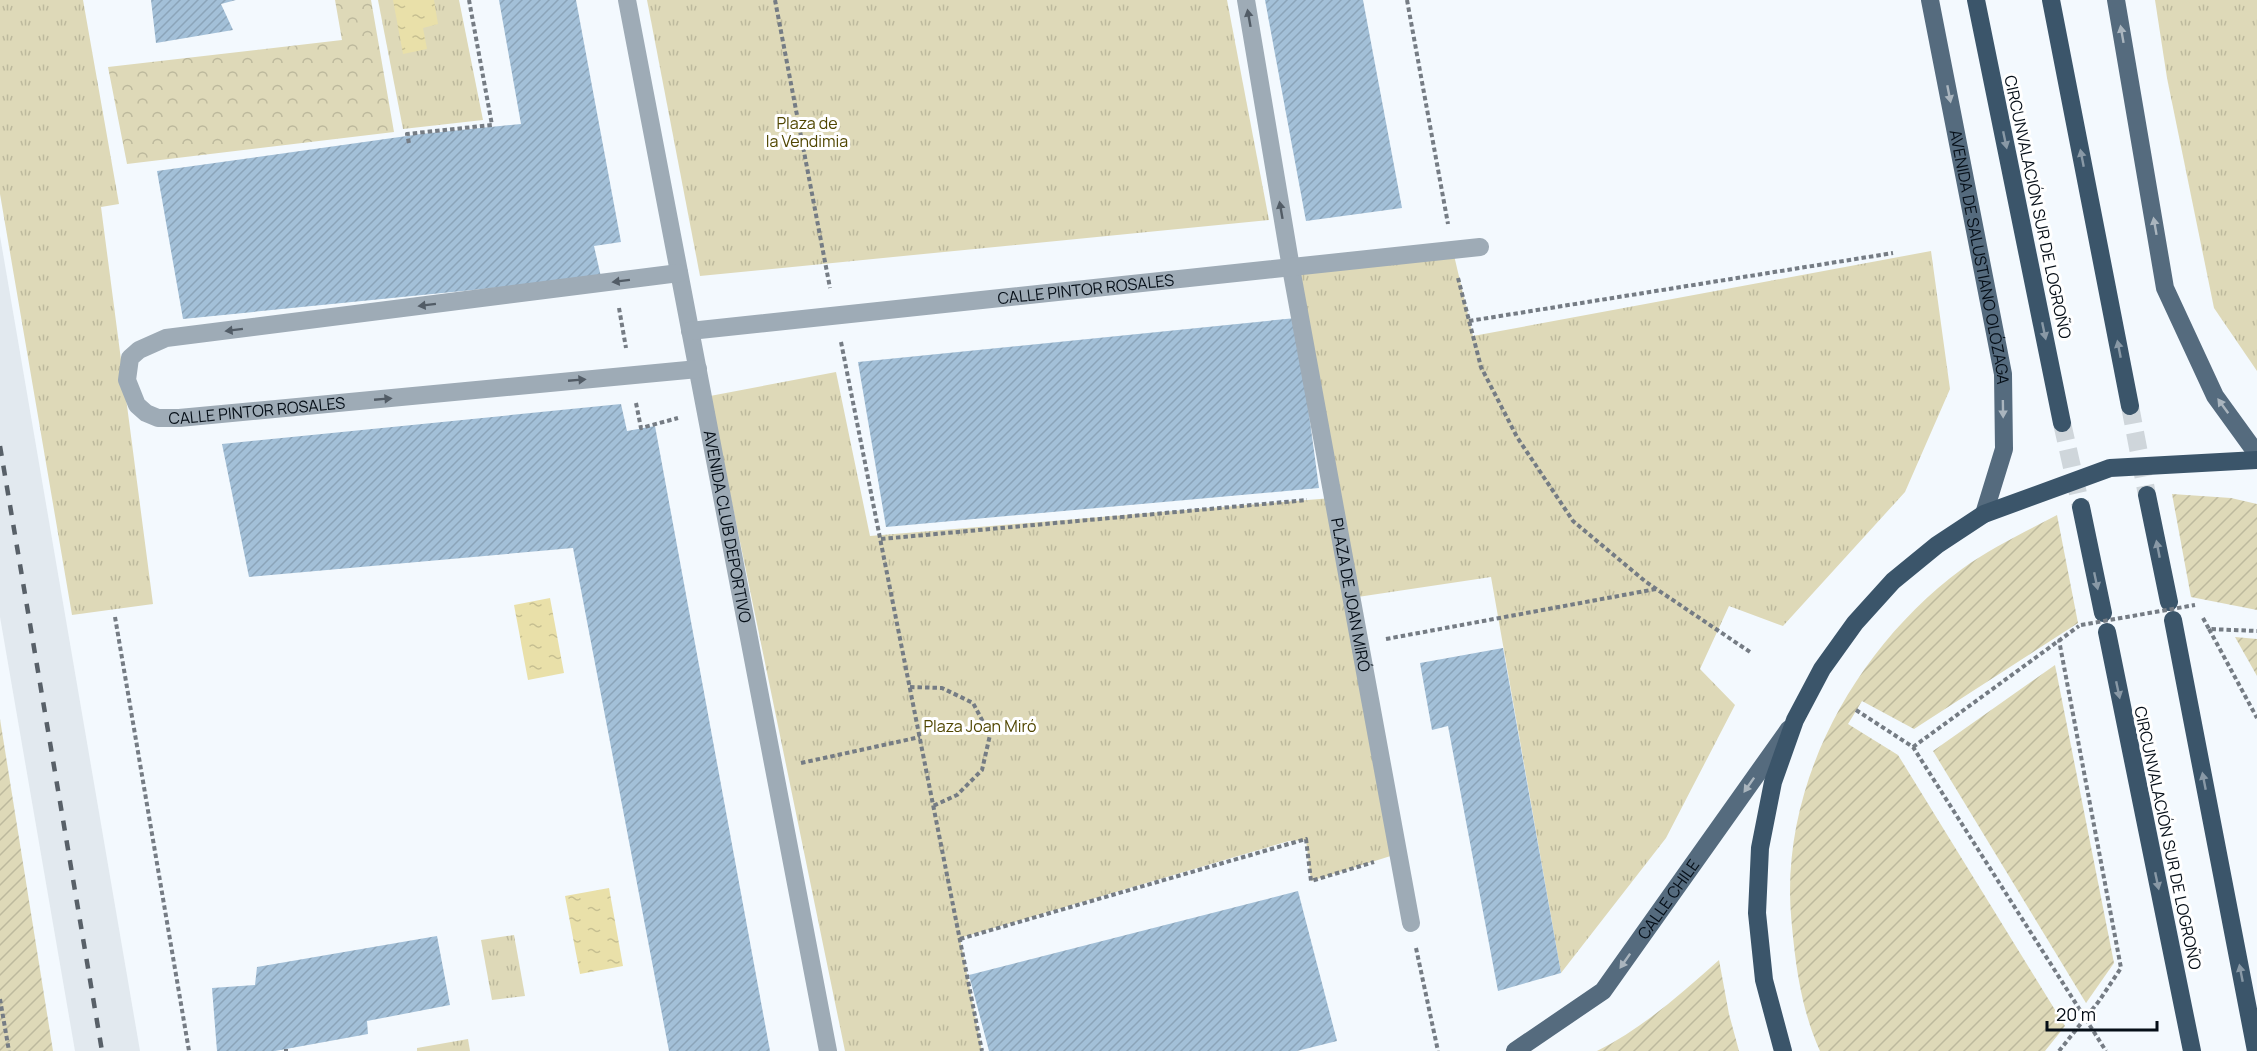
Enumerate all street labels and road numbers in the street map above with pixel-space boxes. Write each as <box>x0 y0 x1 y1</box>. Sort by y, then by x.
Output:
street label: CIRCUNVALACIÓN SUR DE LOGROÑO <box>1999 73 2077 341</box>
street label: AVENIDA DE SALUSTIANO OLÓZAGA <box>1945 128 2014 385</box>
street label: CALLE PINTOR ROSALES <box>997 269 1175 309</box>
street label: CALLE PINTOR ROSALES <box>169 391 346 429</box>
street label: AVENIDA CLUB DEPORTIVO <box>699 428 757 625</box>
street label: PLAZA DE JOAN MIRÓ <box>1326 516 1376 674</box>
street label: CIRCUNVALACIÓN SUR DE LOGROÑO <box>2129 704 2207 972</box>
street label: CALLE CHILE <box>1632 855 1704 944</box>

